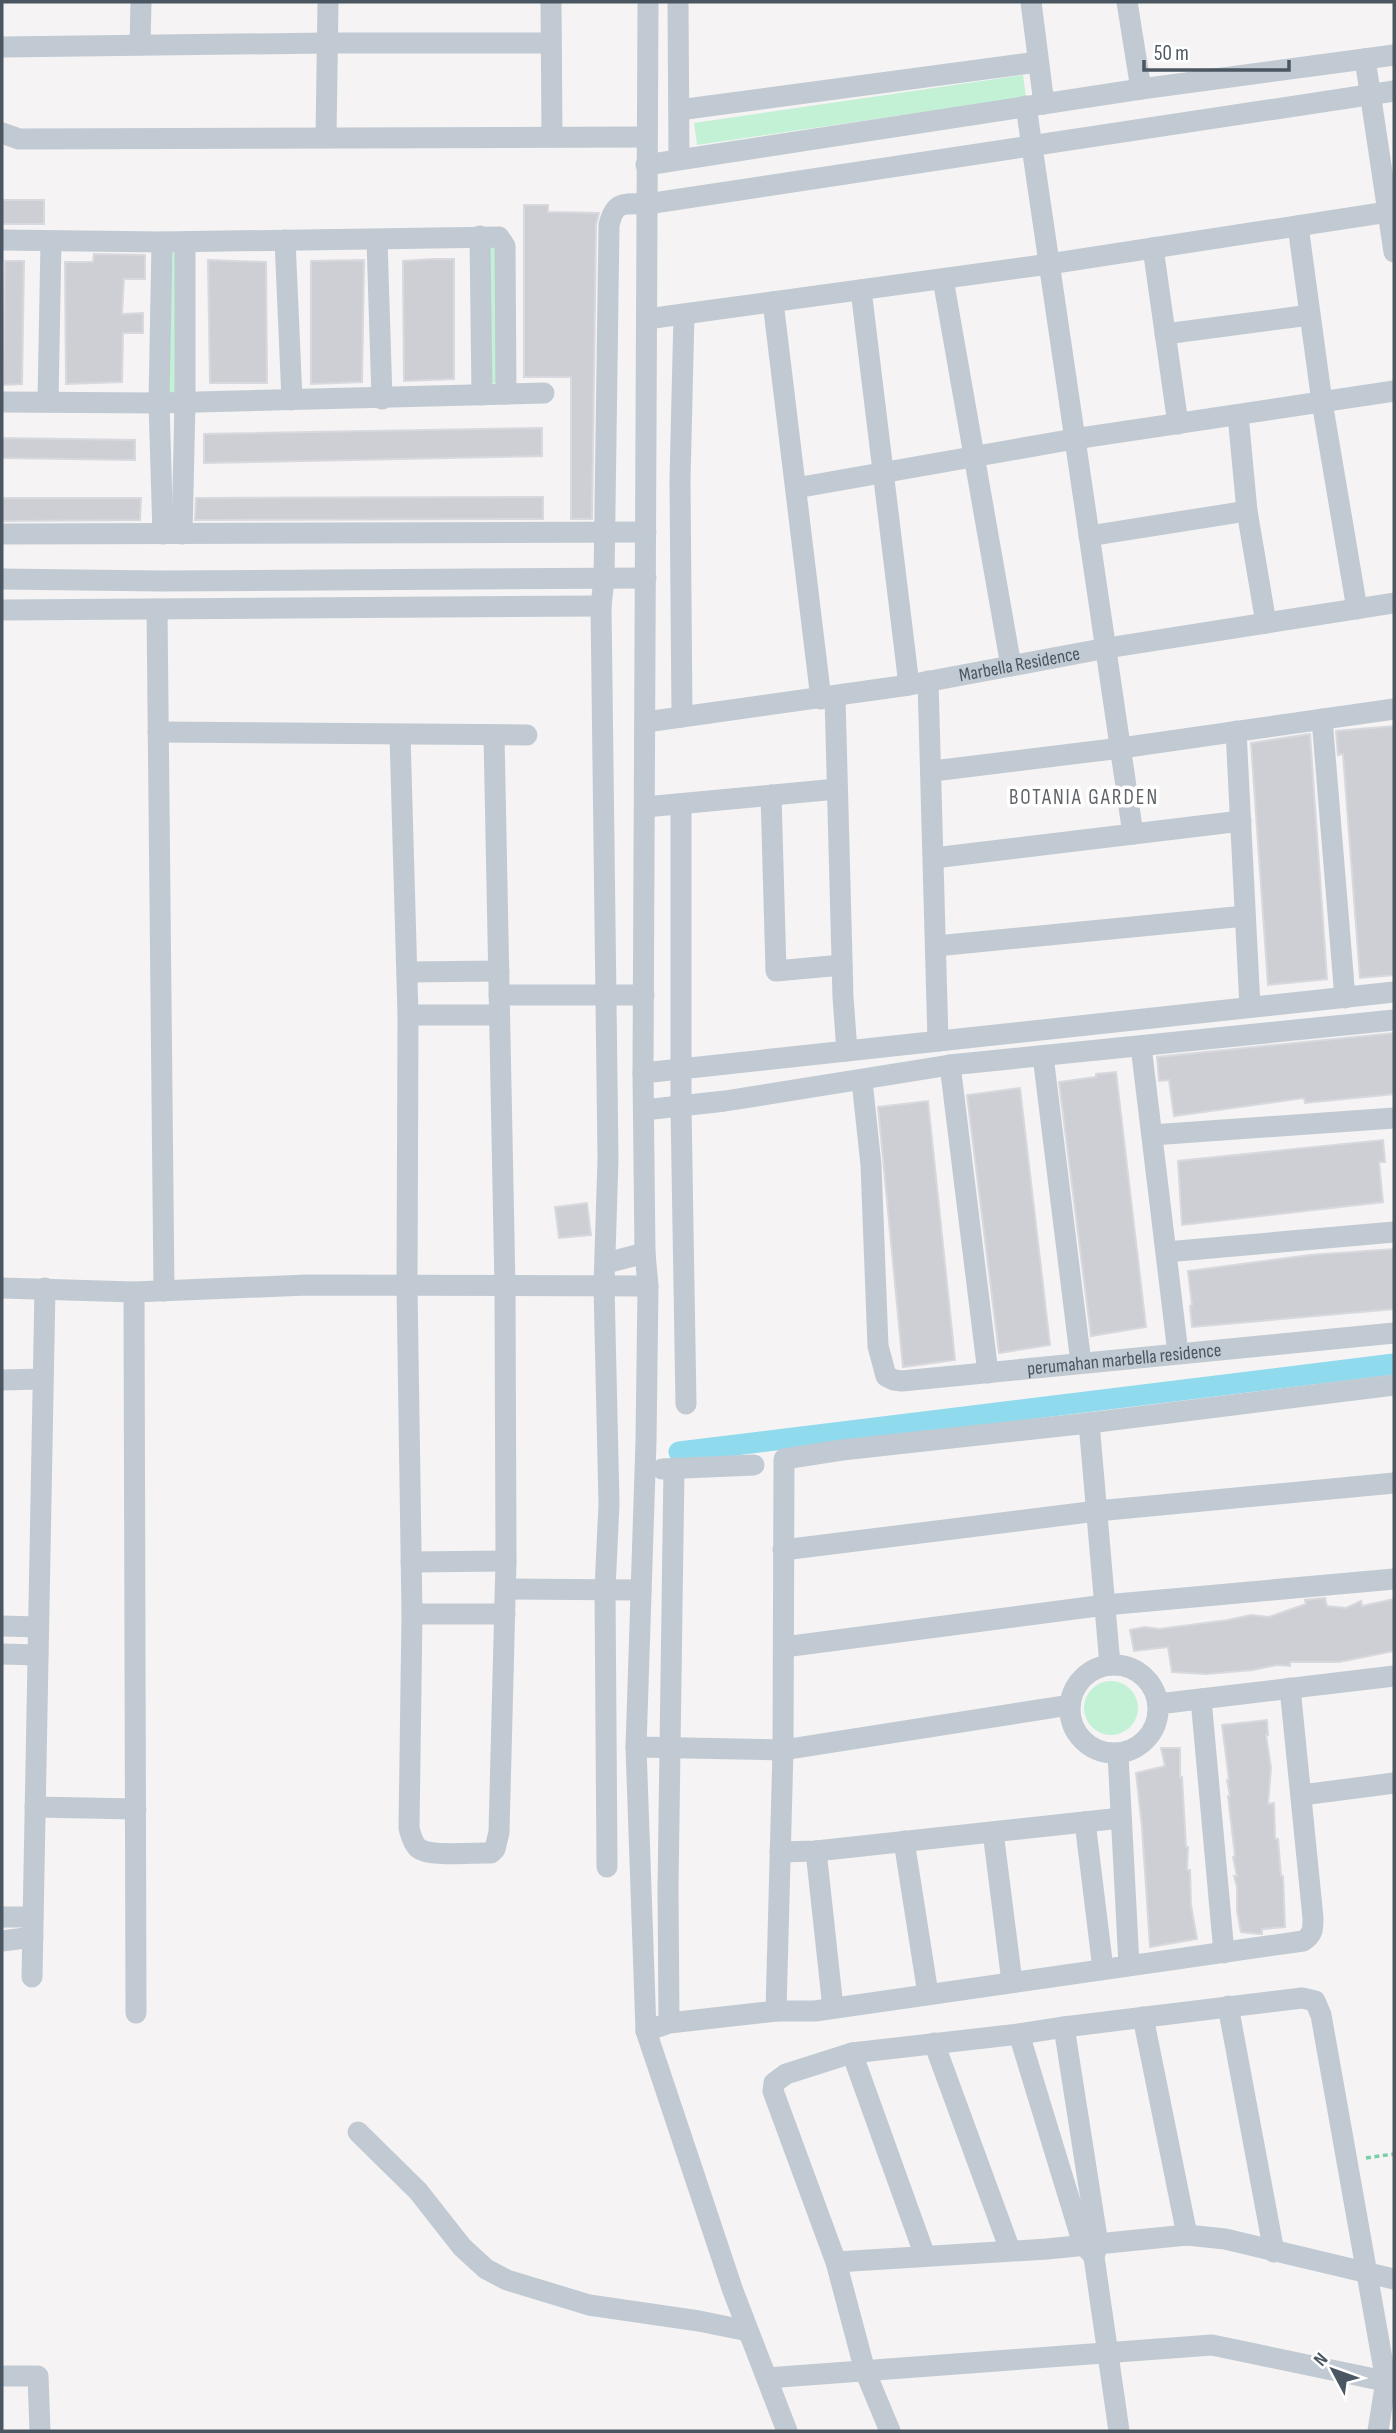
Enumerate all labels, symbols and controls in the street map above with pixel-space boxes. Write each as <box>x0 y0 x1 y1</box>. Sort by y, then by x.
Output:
scale bar <box>1144 28 1289 72</box>
text: 50 m <box>1154 41 1189 66</box>
street label: Marbella Residence <box>957 642 1082 687</box>
district label: BOTANIA GARDEN <box>1009 785 1159 810</box>
street label: perumahan marbella residence <box>1026 1338 1222 1380</box>
north arrow <box>1298 2335 1368 2405</box>
text: N <box>1309 2348 1333 2371</box>

